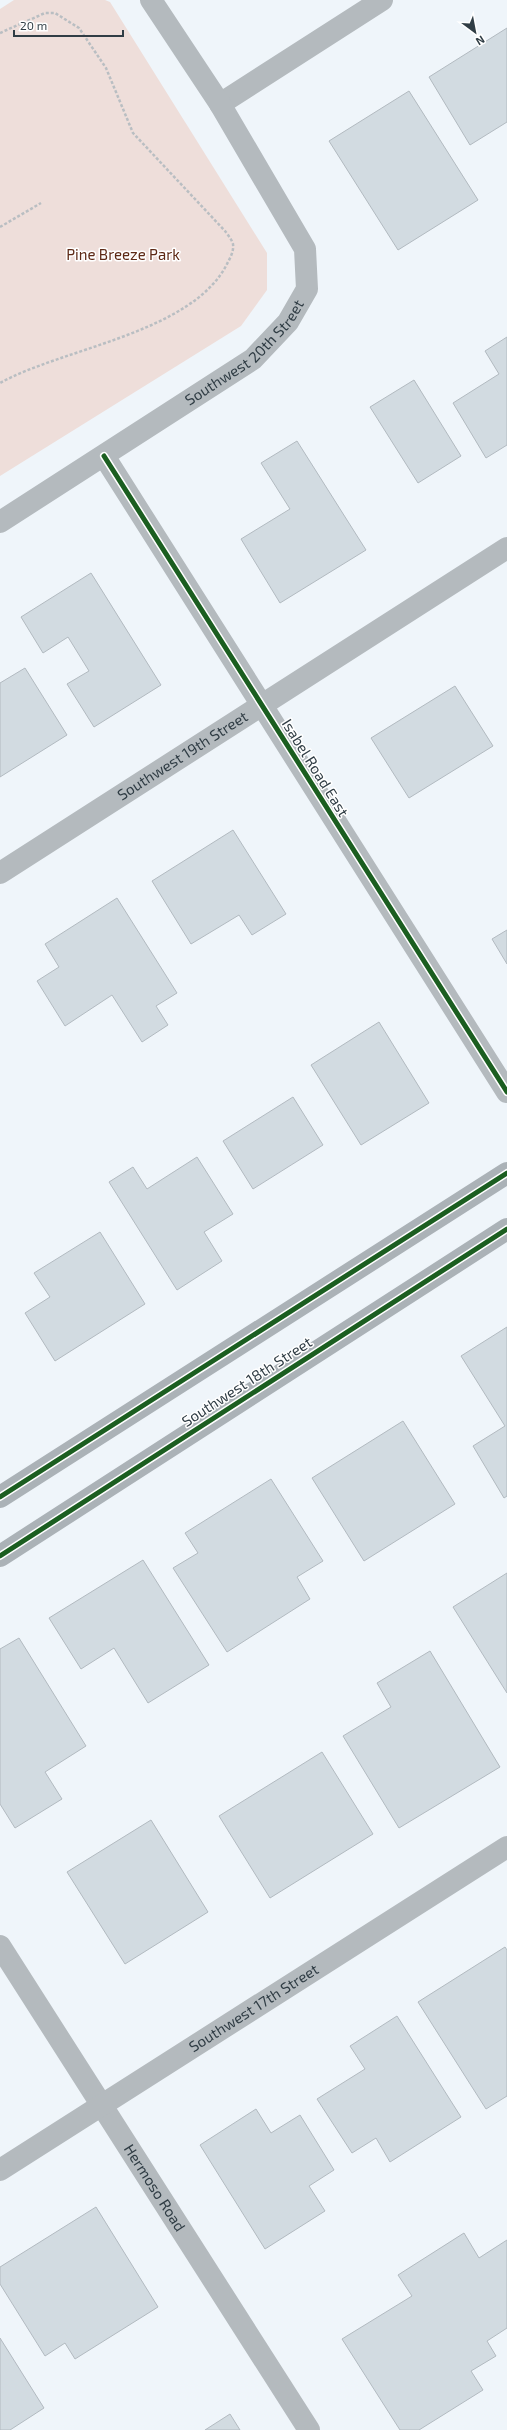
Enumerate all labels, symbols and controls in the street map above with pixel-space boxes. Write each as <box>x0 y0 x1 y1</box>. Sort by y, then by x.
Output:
scale bar <box>14 12 123 38</box>
north arrow <box>455 12 495 52</box>
text: 20 m <box>20 18 47 32</box>
text: N <box>474 33 487 49</box>
park label: Pine Breeze Park <box>66 245 180 263</box>
street label: Southwest 20th Street <box>181 296 307 409</box>
street label: Southwest 19th Street <box>114 707 251 803</box>
street label: Isabel Road East <box>279 715 353 820</box>
street label: Southwest 18th Street <box>178 1332 315 1430</box>
street label: Southwest 17th Street <box>185 1959 322 2055</box>
street label: Hermoso Road <box>121 2140 190 2234</box>

